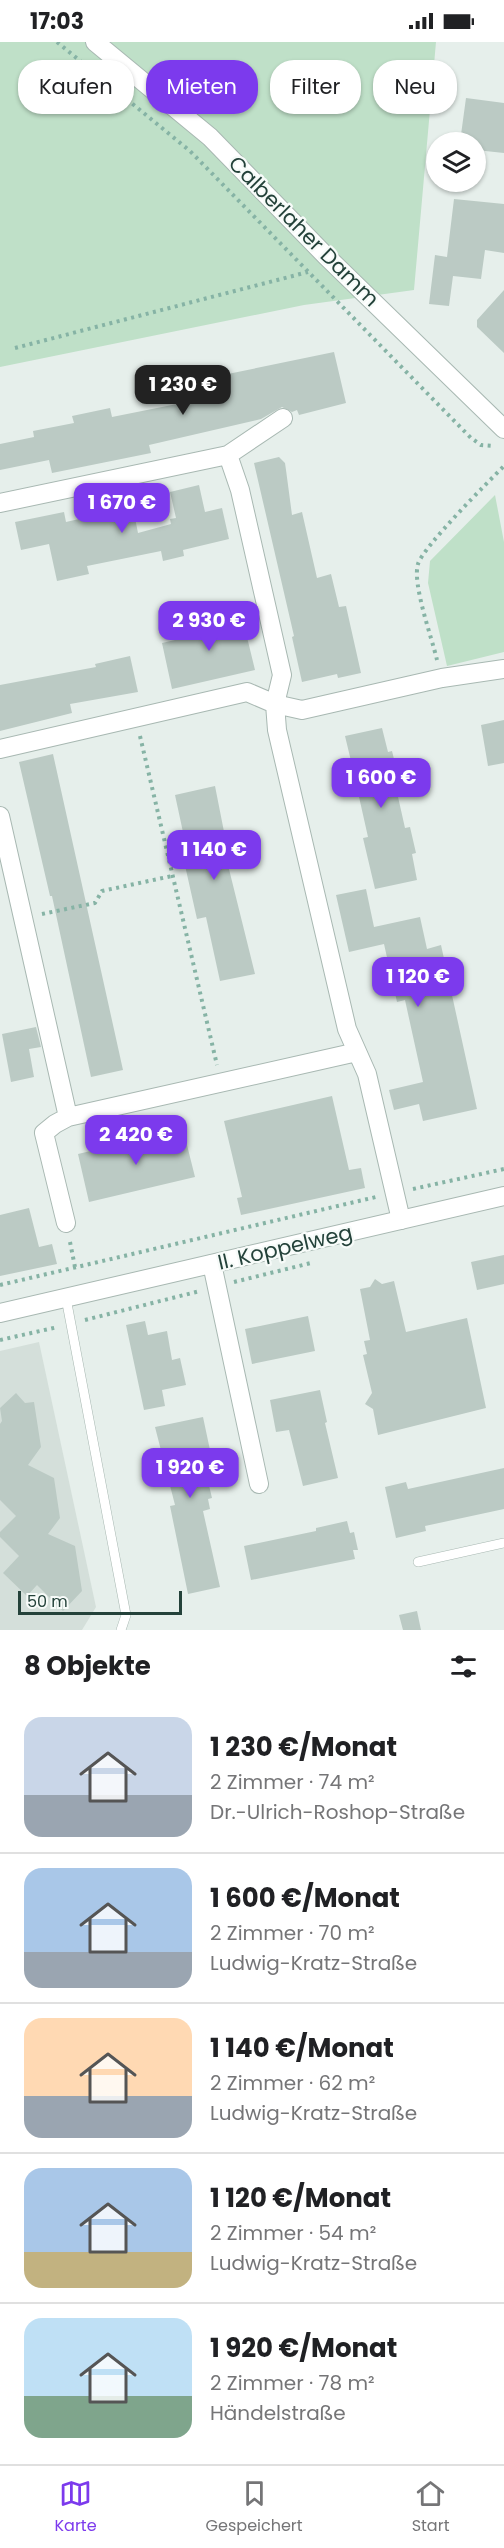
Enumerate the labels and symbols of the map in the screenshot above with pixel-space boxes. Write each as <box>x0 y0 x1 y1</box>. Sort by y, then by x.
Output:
street label: Calberlaher Damm <box>222 149 386 313</box>
pin: 1 230 € <box>128 365 238 416</box>
pin: 1 670 € <box>67 483 177 534</box>
pin: 2 930 € <box>154 601 264 652</box>
pin: 1 600 € <box>326 758 436 809</box>
pin: 1 140 € <box>159 830 269 881</box>
pin: 1 120 € <box>363 957 473 1008</box>
pin: 2 420 € <box>81 1115 191 1166</box>
street label: II. Koppelweg <box>215 1217 355 1277</box>
pin: 1 920 € <box>135 1448 245 1499</box>
scale bar <box>18 1588 182 1616</box>

